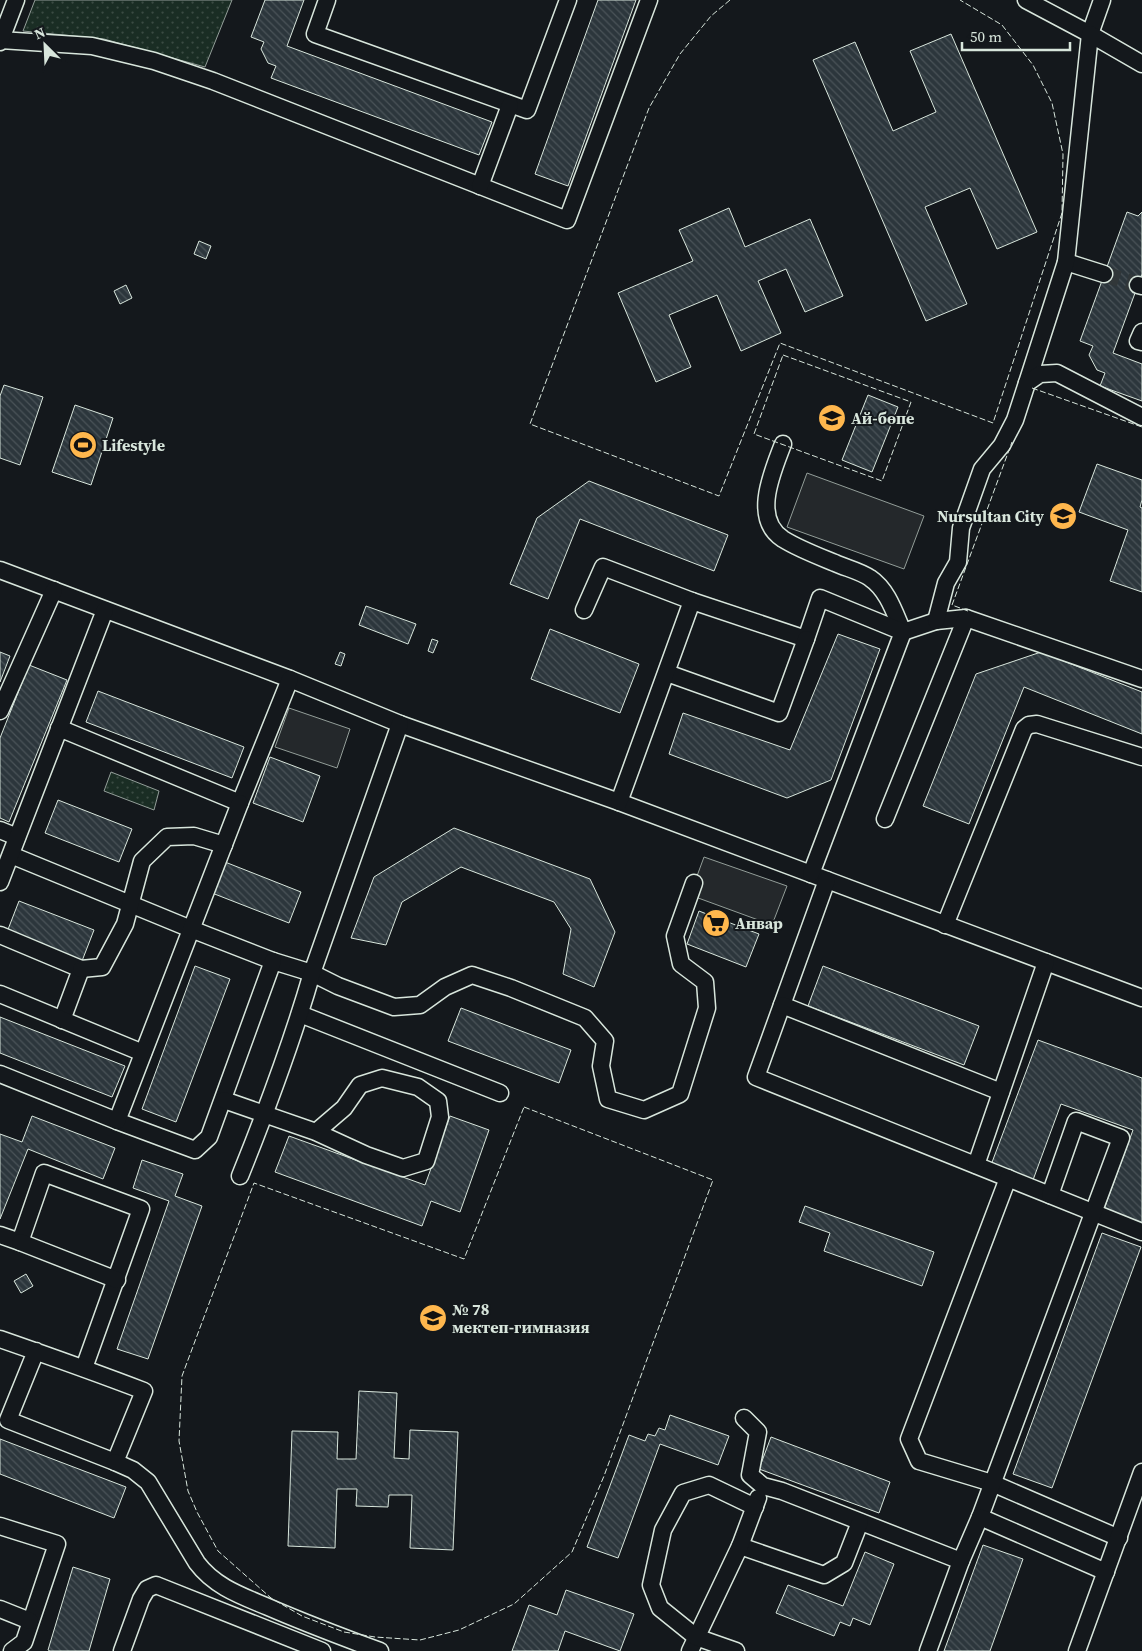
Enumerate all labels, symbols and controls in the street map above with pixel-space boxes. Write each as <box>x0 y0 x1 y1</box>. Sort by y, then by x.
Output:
north arrow <box>20 20 70 70</box>
scale bar <box>962 20 1070 52</box>
text: N <box>31 22 48 44</box>
text: 50 m <box>970 26 1002 47</box>
school or university icon: Ай-бөпе <box>817 403 847 433</box>
place label: Ай-бөпе <box>851 407 914 429</box>
sports icon: Lifestyle <box>68 430 98 460</box>
place label: Lifestyle <box>102 434 165 456</box>
school or university icon: Nursultan City <box>1048 501 1078 531</box>
place label: Nursultan City <box>937 505 1044 527</box>
supermarket icon: Анвар <box>701 908 731 938</box>
place label: Анвар <box>735 912 783 934</box>
place label: № 78 мектеп-гимназия <box>452 1298 590 1338</box>
school or university icon: № 78 мектеп-гимназия <box>418 1303 448 1333</box>

